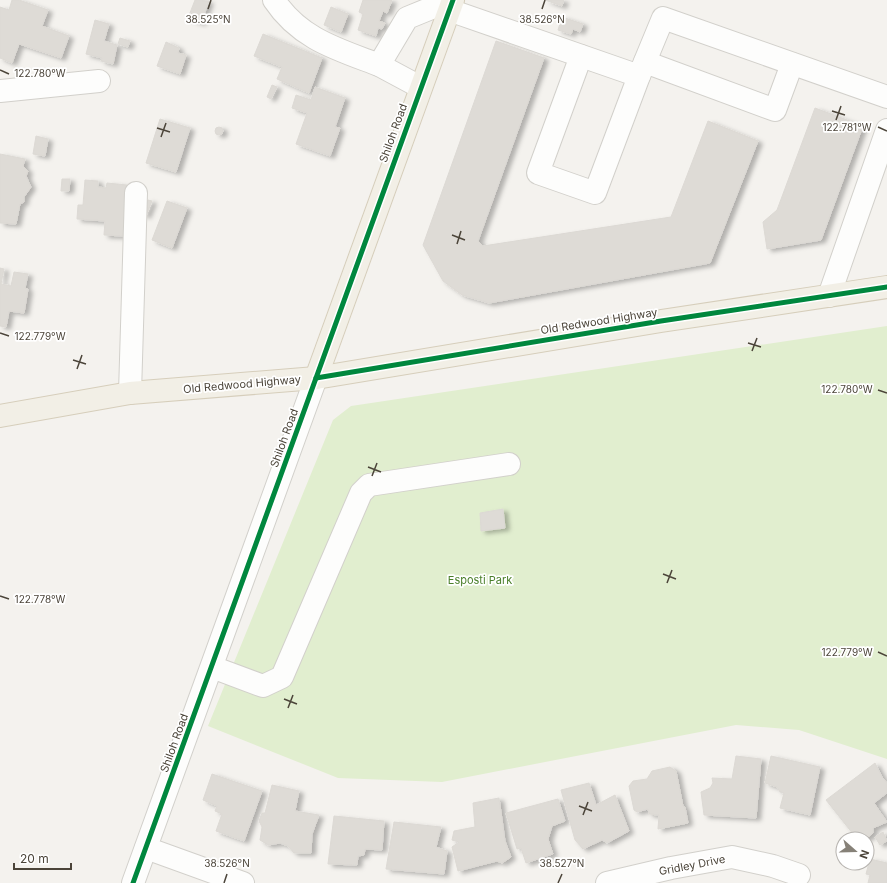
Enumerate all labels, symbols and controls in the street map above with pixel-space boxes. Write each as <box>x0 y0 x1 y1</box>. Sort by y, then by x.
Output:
text: 38.525°N <box>185 13 231 25</box>
text: 38.526°N <box>519 13 565 25</box>
text: 122.780°W <box>14 67 66 79</box>
street label: Shiloh Road <box>376 102 410 164</box>
text: 122.781°W <box>822 121 872 133</box>
street label: Old Redwood Highway <box>540 305 658 337</box>
text: 122.779°W <box>14 330 66 342</box>
street label: Old Redwood Highway <box>183 372 301 396</box>
text: 122.780°W <box>821 383 873 395</box>
street label: Shiloh Road <box>267 407 301 469</box>
park label: Esposti Park <box>448 573 512 587</box>
text: 122.778°W <box>15 593 66 605</box>
text: 122.779°W <box>821 646 873 658</box>
street label: Shiloh Road <box>157 712 191 774</box>
north arrow <box>835 831 875 871</box>
scale bar <box>14 845 71 871</box>
text: N <box>856 848 872 861</box>
text: 20 m <box>20 851 49 866</box>
street label: Gridley Drive <box>658 852 726 878</box>
text: 38.526°N <box>204 857 250 869</box>
text: 38.527°N <box>540 857 584 869</box>

